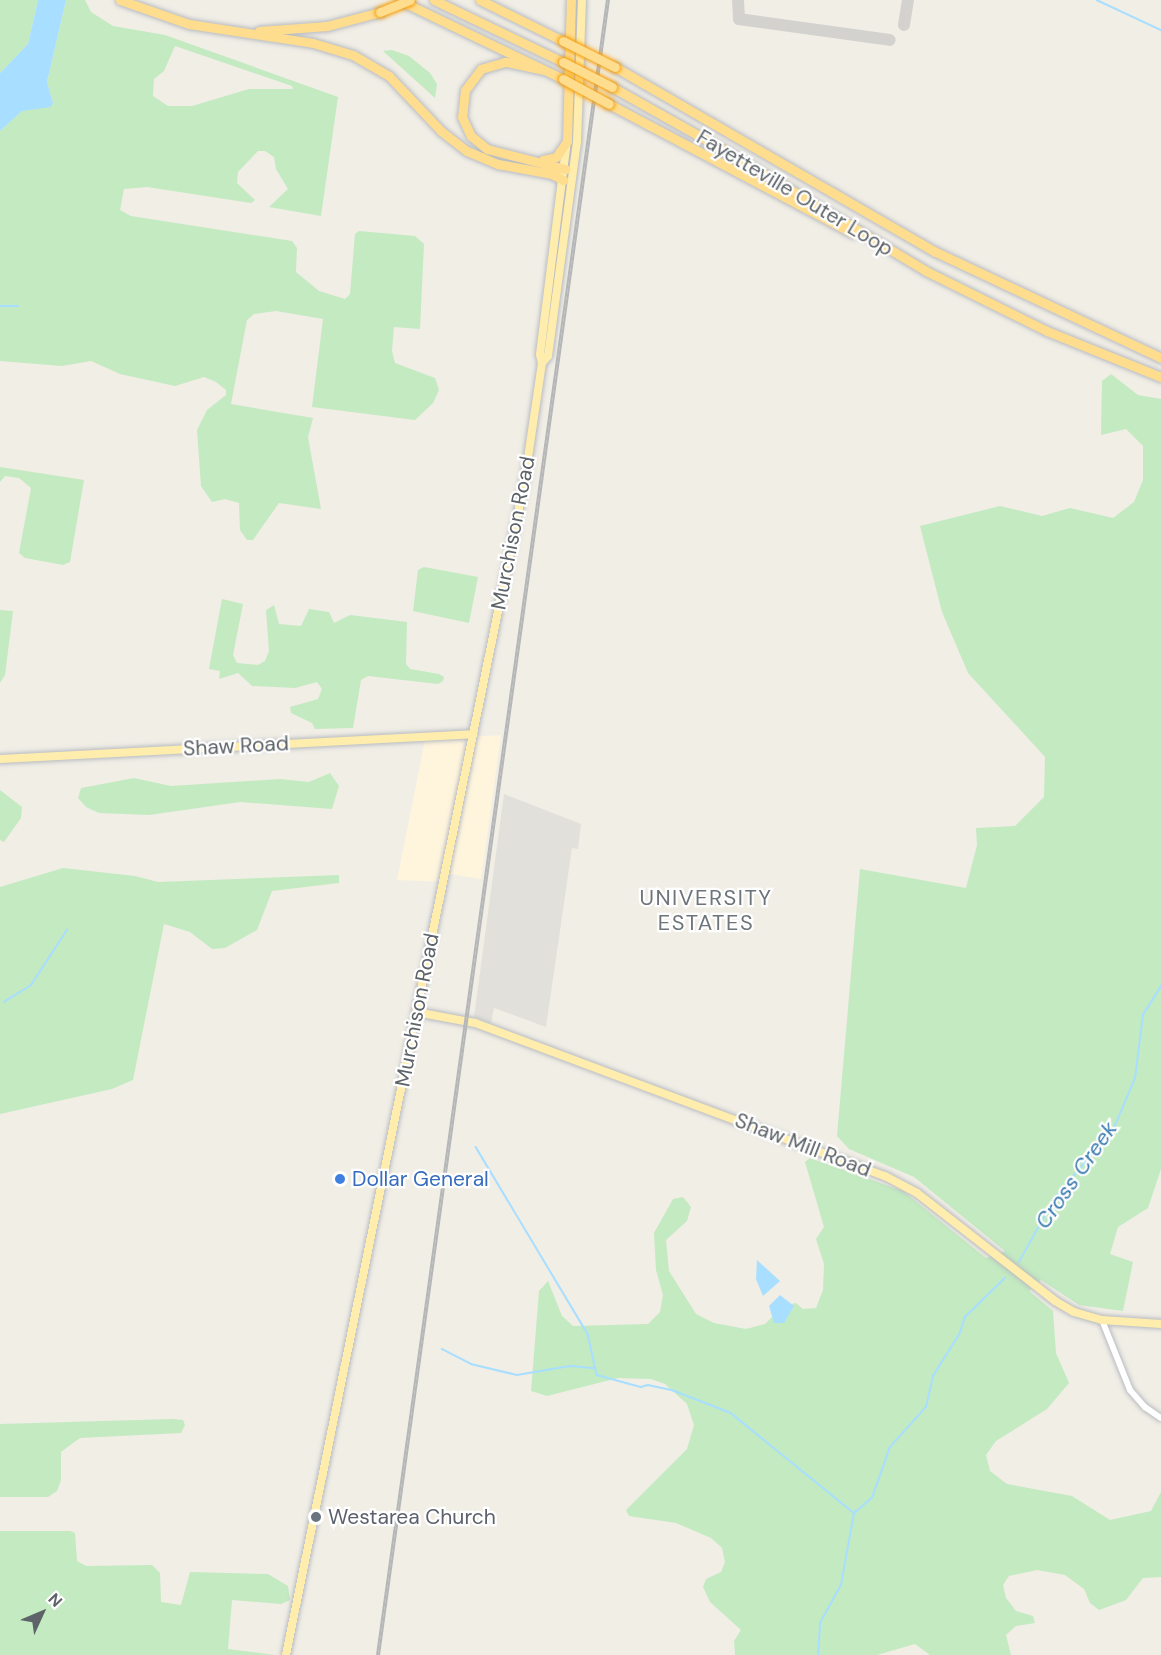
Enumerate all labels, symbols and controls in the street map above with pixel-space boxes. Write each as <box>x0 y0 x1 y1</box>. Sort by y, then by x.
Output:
street label: Fayetteville Outer Loop <box>692 124 898 262</box>
street label: Murchison Road <box>486 454 540 612</box>
street label: Shaw Road <box>182 731 290 761</box>
district label: UNIVERSITY ESTATES <box>640 884 772 936</box>
street label: Murchison Road <box>390 931 444 1089</box>
street label: Shaw Mill Road <box>731 1108 875 1182</box>
water label: Cross Creek <box>1029 1116 1123 1234</box>
place label: Dollar General <box>352 1166 489 1192</box>
marker: Dollar General <box>333 1172 347 1186</box>
place label: Westarea Church <box>328 1504 496 1530</box>
marker: Westarea Church <box>309 1510 323 1524</box>
north arrow <box>12 1583 72 1643</box>
text: N <box>44 1589 67 1612</box>

